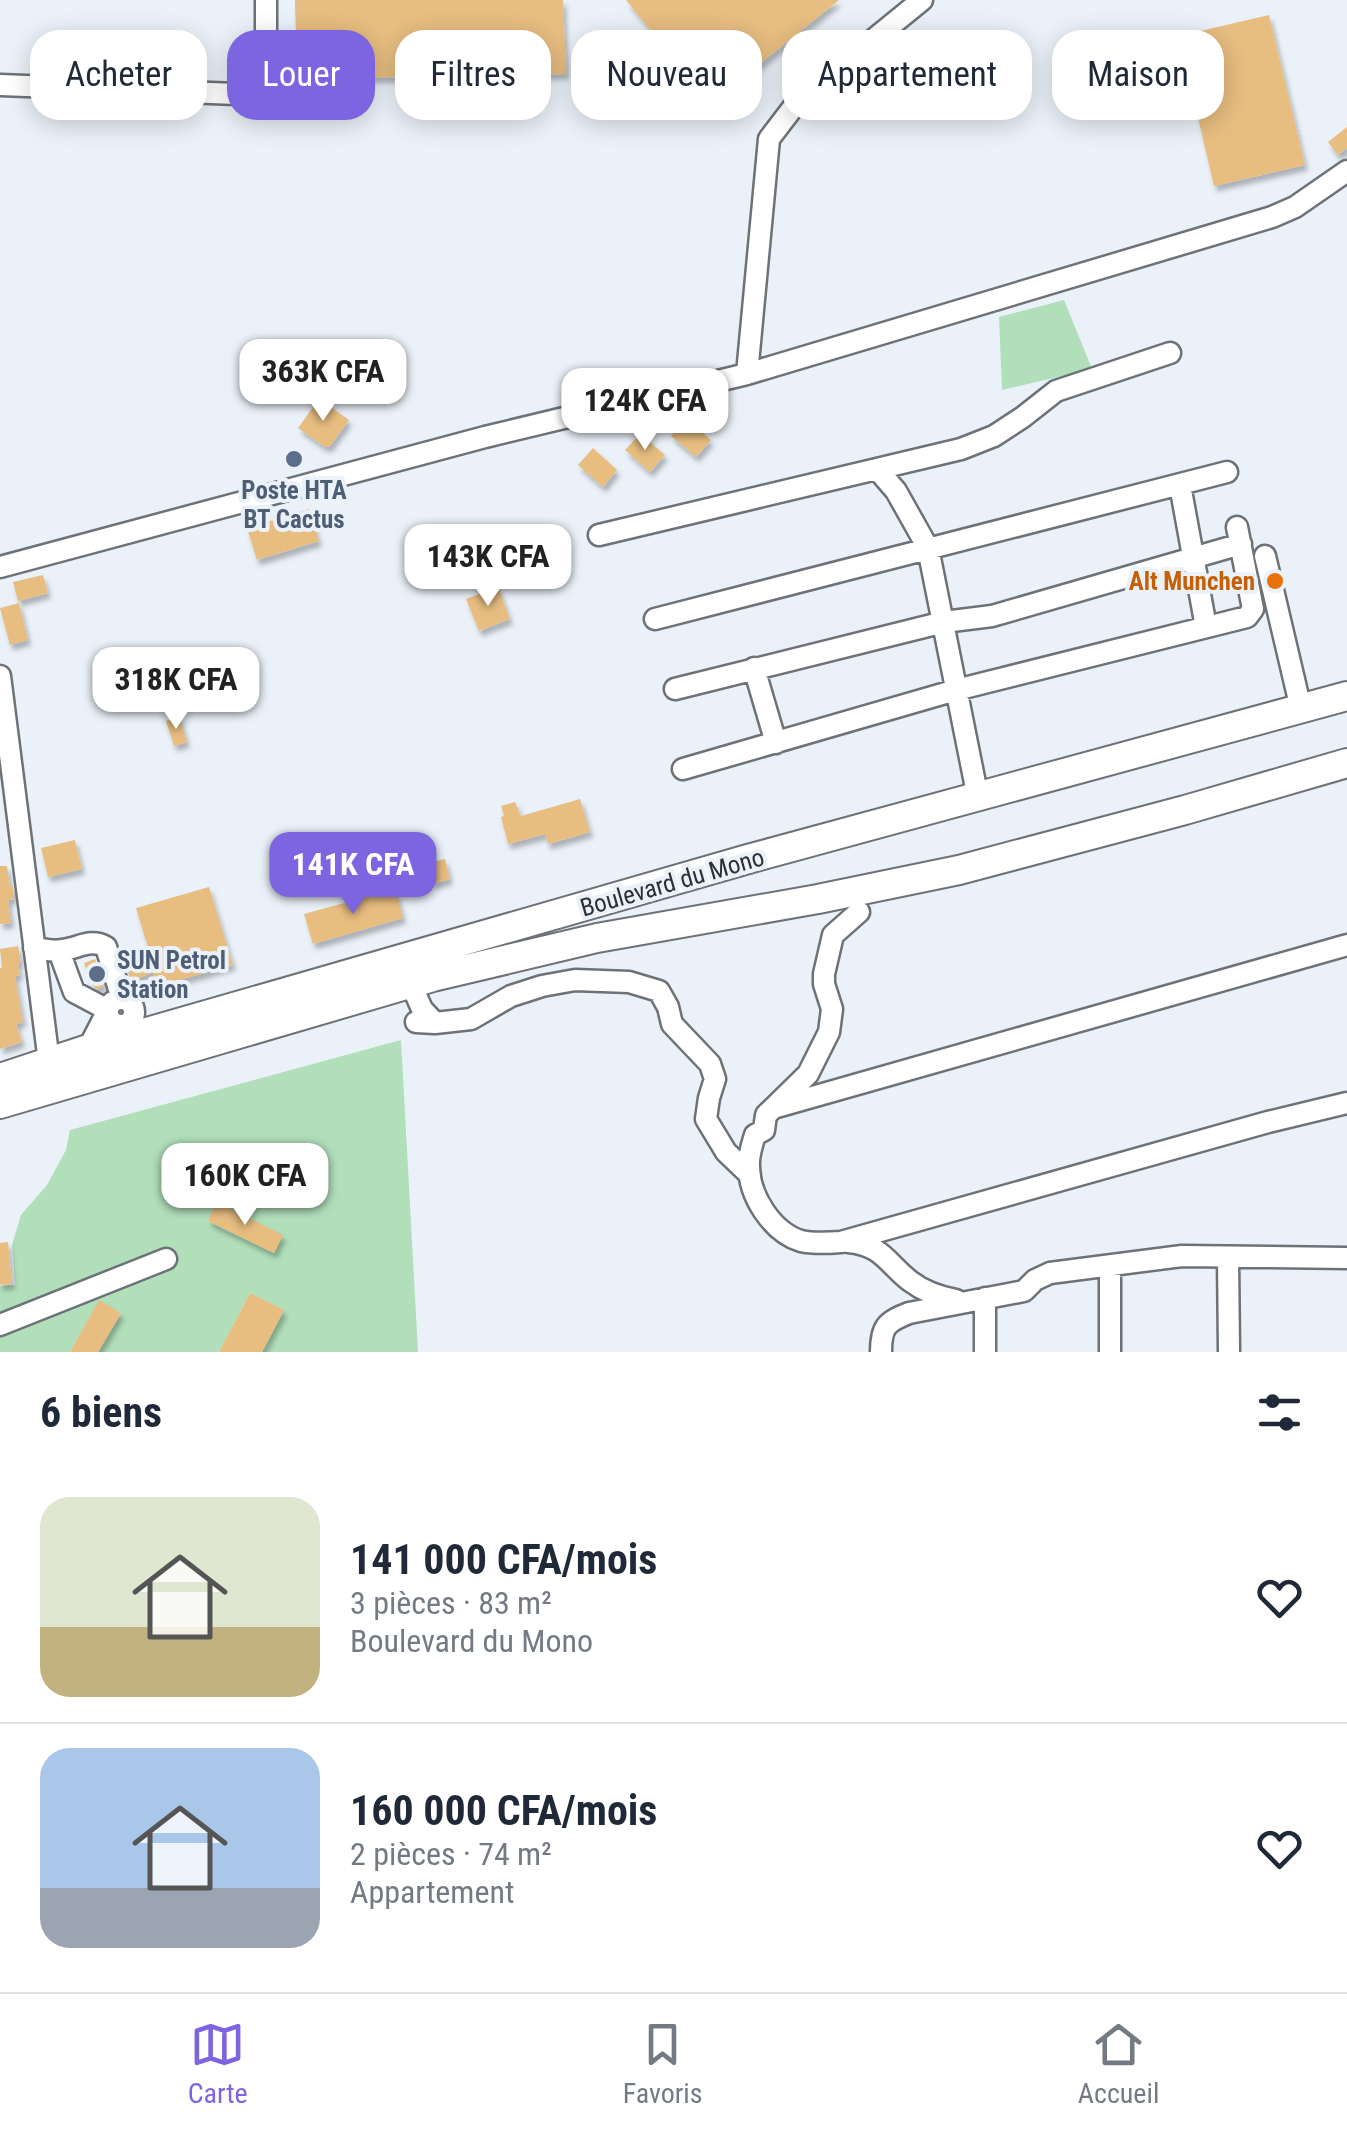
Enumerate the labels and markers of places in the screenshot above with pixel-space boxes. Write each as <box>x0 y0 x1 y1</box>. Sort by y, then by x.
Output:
pin: 363K CFA <box>220 339 426 424</box>
pin: 124K CFA <box>542 368 748 453</box>
marker: Poste HTA BT Cactus <box>283 448 305 470</box>
place label: Poste HTA BT Cactus <box>241 476 347 534</box>
pin: 143K CFA <box>385 524 591 609</box>
place label: Alt Munchen <box>1129 567 1255 596</box>
marker: Alt Munchen <box>1264 570 1286 592</box>
pin: 318K CFA <box>73 647 279 732</box>
pin: 141K CFA <box>250 832 456 917</box>
place label: SUN Petrol Station <box>117 946 226 1004</box>
marker: SUN Petrol Station <box>86 963 108 985</box>
pin: 160K CFA <box>142 1143 348 1228</box>

